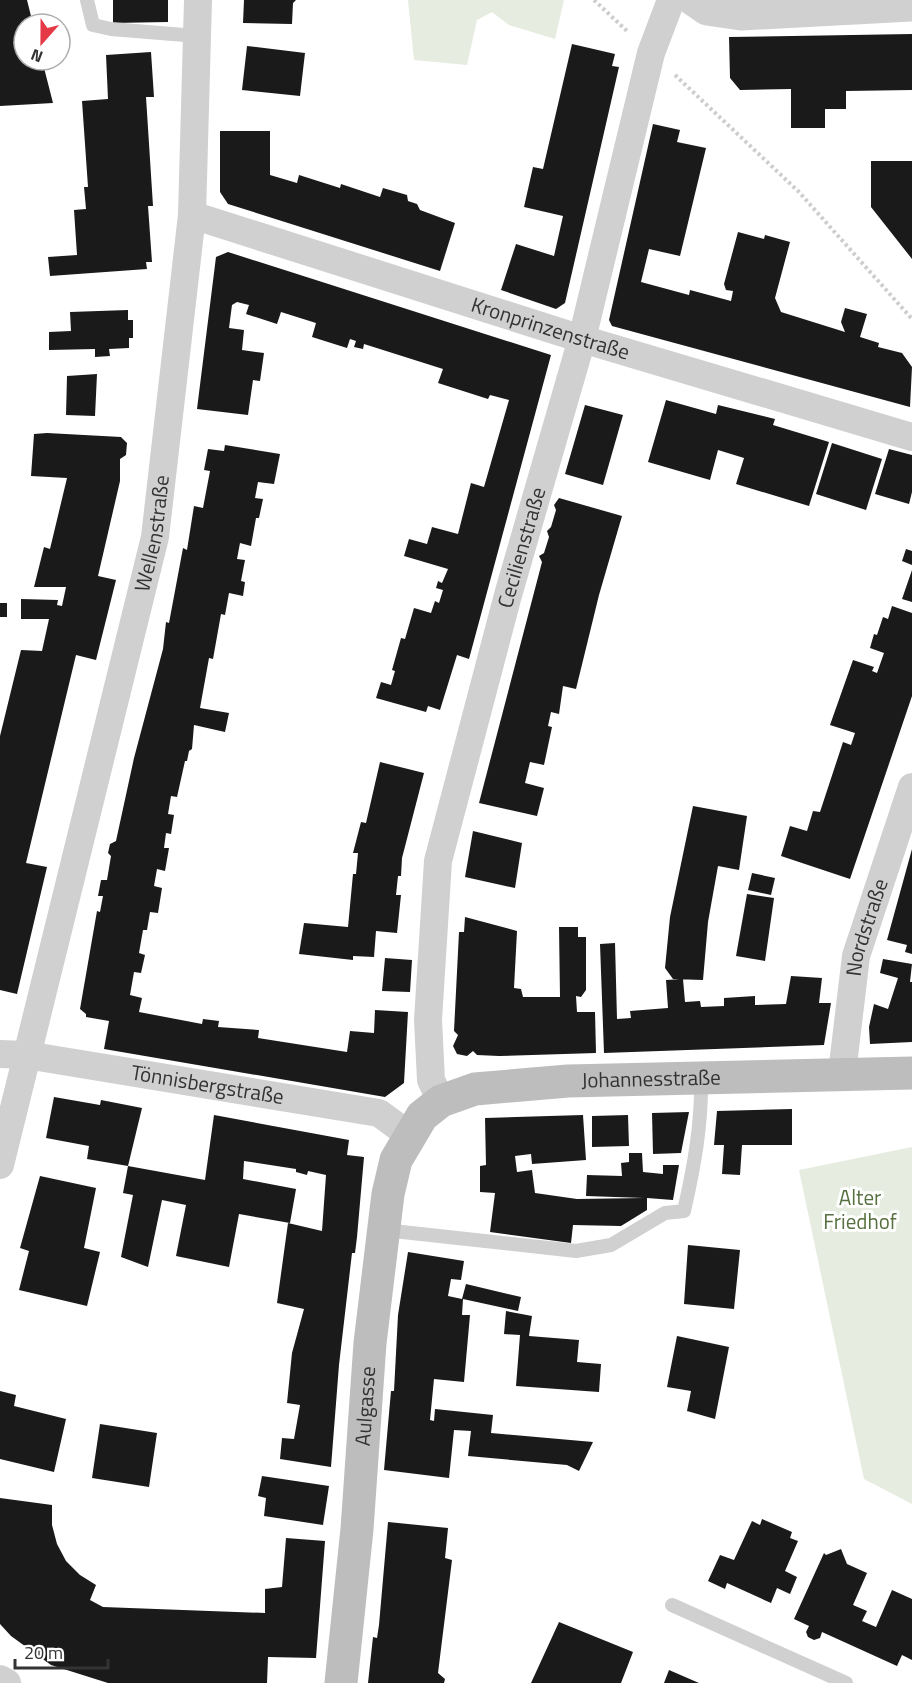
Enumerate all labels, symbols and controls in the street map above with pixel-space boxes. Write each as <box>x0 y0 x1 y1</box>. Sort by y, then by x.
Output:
north arrow <box>12 12 72 72</box>
text: N <box>27 43 46 69</box>
street label: Kronprinzenstraße <box>467 288 634 367</box>
street label: Wellenstraße <box>125 473 177 595</box>
street label: Cecilienstraße <box>488 483 553 611</box>
street label: Nordstraße <box>837 874 896 978</box>
street label: Tönnisbergstraße <box>129 1056 286 1112</box>
street label: Johannesstraße <box>581 1060 721 1096</box>
park label: Alter Friedhof <box>823 1181 897 1237</box>
street label: Aulgasse <box>346 1365 383 1447</box>
scale bar <box>15 1632 108 1670</box>
text: 20 m <box>24 1639 63 1666</box>

